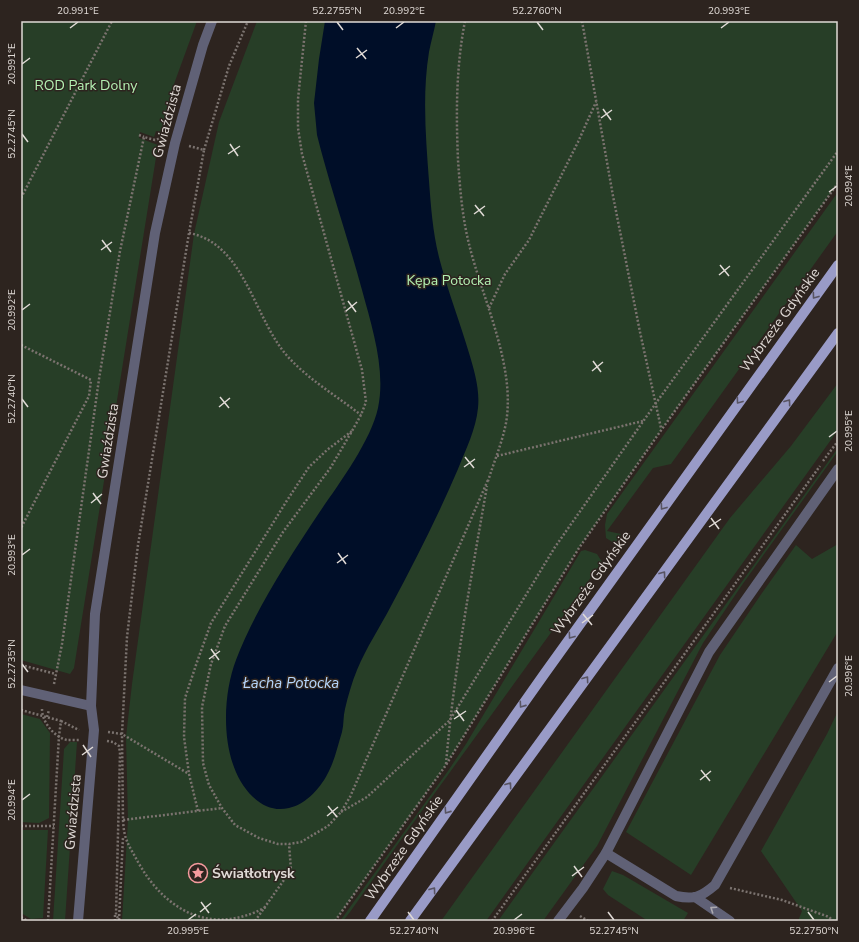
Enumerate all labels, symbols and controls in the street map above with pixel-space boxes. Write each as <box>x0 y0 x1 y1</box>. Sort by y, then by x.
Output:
text: 20.991°E <box>57 4 99 18</box>
text: 52.2755°N <box>312 4 362 18</box>
text: 20.992°E <box>383 4 425 18</box>
text: 52.2760°N <box>512 4 562 18</box>
text: 20.993°E <box>708 4 750 18</box>
text: 20.991°E <box>5 43 19 85</box>
park label: ROD Park Dolny <box>35 76 138 95</box>
street label: Gwiaździsta <box>148 82 186 160</box>
text: 52.2745°N <box>5 109 19 159</box>
text: 20.994°E <box>842 165 856 207</box>
street label: Wybrzeże Gdyńskie <box>736 264 824 376</box>
park label: Kępa Potocka <box>407 271 491 290</box>
text: 20.992°E <box>5 289 19 331</box>
one-way arrow <box>812 292 820 299</box>
text: 52.2740°N <box>5 374 19 424</box>
one-way arrow <box>737 397 744 404</box>
one-way arrow <box>783 400 790 407</box>
street label: Gwiaździsta <box>93 402 123 480</box>
text: 20.995°E <box>842 410 856 452</box>
one-way arrow <box>660 503 668 510</box>
street label: Wybrzeże Gdyńskie <box>547 527 635 639</box>
text: 20.993°E <box>5 534 19 576</box>
one-way arrow <box>658 572 665 579</box>
one-way arrow <box>569 631 576 638</box>
text: 52.2735°N <box>5 639 19 689</box>
text: 20.996°E <box>842 655 856 697</box>
water label: Łacha Potocka <box>242 673 339 693</box>
one-way arrow <box>581 677 588 684</box>
one-way arrow <box>519 701 527 708</box>
street label: Gwiaździsta <box>60 773 86 851</box>
text: 20.994°E <box>5 779 19 821</box>
one-way arrow <box>505 782 512 789</box>
street label: Wybrzeże Gdyńskie <box>361 792 447 904</box>
one-way arrow <box>445 807 452 814</box>
place icon: Światłotrysk <box>187 862 209 884</box>
place label: Światłotrysk <box>212 864 295 883</box>
one-way arrow <box>428 887 435 894</box>
one-way arrow <box>710 906 717 914</box>
text: 20.995°E <box>167 924 209 938</box>
text: 52.2740°N <box>389 924 439 938</box>
text: 20.996°E <box>493 924 535 938</box>
text: 52.2745°N <box>589 924 639 938</box>
text: 52.2750°N <box>789 924 839 938</box>

